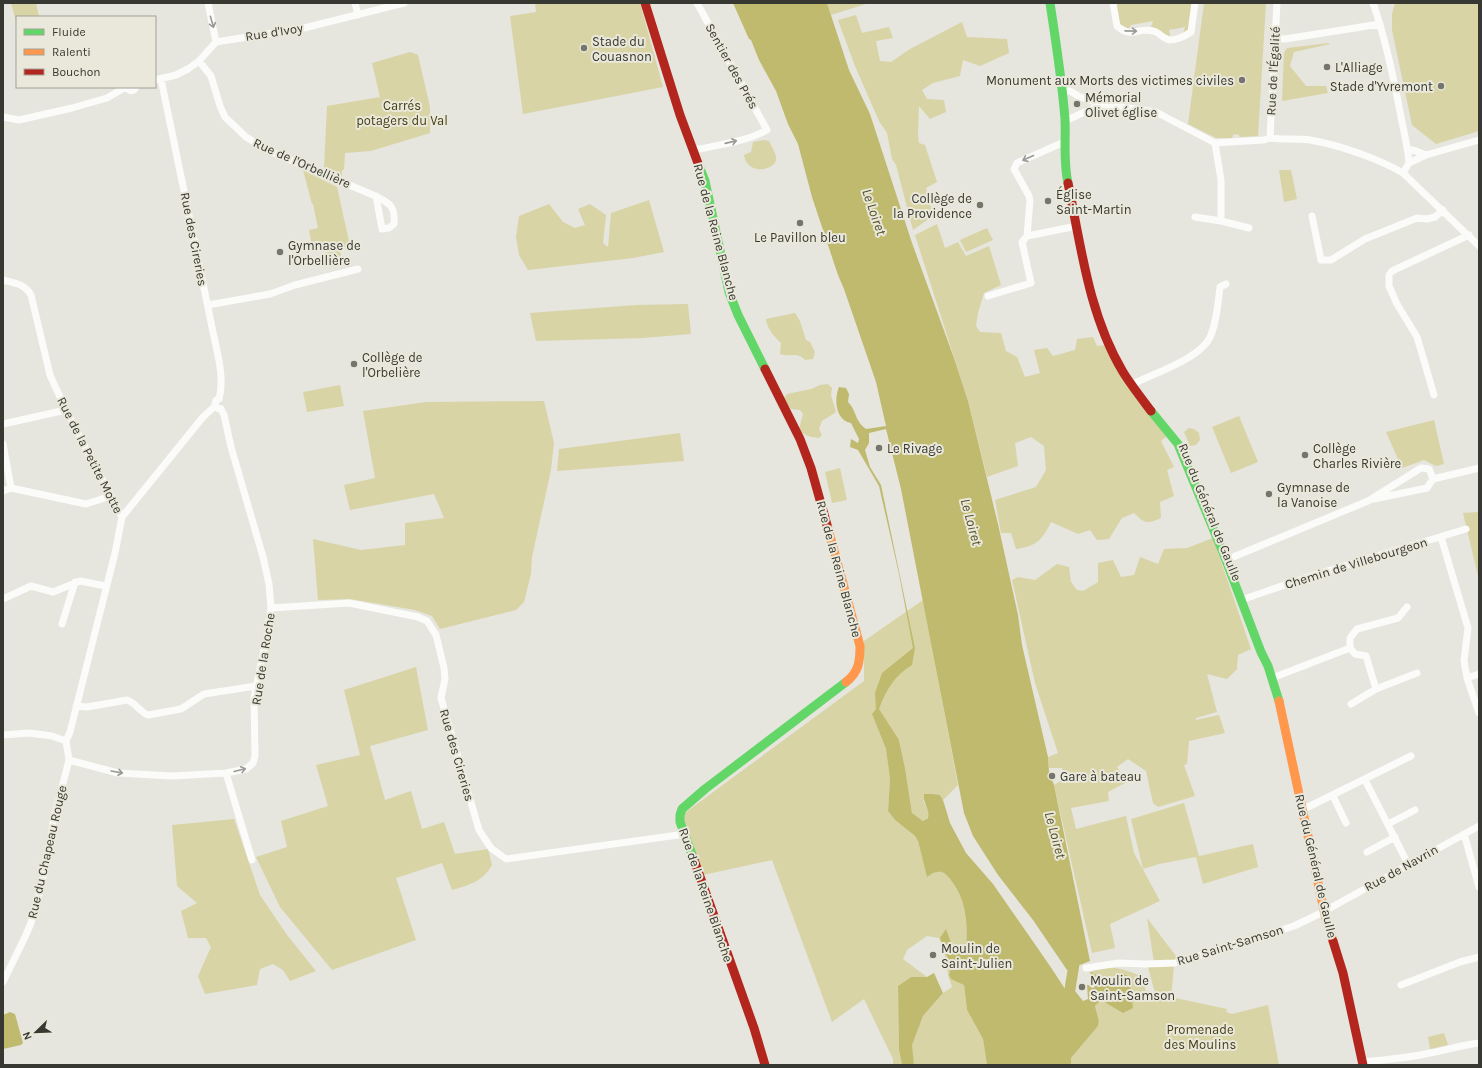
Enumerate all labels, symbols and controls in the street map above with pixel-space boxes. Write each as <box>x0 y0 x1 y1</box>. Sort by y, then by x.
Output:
legend <box>16 16 156 88</box>
one-way arrow <box>209 16 216 29</box>
street label: Rue d'Ivoy <box>244 20 304 44</box>
street label: Sentier des Prés <box>702 21 762 111</box>
text: Fluide <box>52 25 86 39</box>
street label: Rue de l'Égalité <box>1261 26 1283 116</box>
one-way arrow <box>1124 27 1137 35</box>
place label: Stade du Couasnon <box>592 34 652 64</box>
marker: Stade du Couasnon <box>579 43 589 53</box>
text: Ralenti <box>52 45 91 59</box>
place label: L'Alliage <box>1335 60 1383 75</box>
marker: L'Alliage <box>1322 62 1332 72</box>
text: Bouchon <box>52 65 101 79</box>
place label: Monument aux Morts des victimes civiles <box>986 73 1234 88</box>
marker: Monument aux Morts des victimes civiles <box>1237 75 1247 85</box>
place label: Stade d'Yvremont <box>1330 79 1433 94</box>
marker: Stade d'Yvremont <box>1436 81 1446 91</box>
place label: Mémorial Olivet église <box>1085 90 1157 120</box>
park label: Carrés potagers du Val <box>356 98 448 128</box>
marker: Mémorial Olivet église <box>1072 99 1082 109</box>
street label: Rue de l'Orbellière <box>251 135 353 191</box>
one-way arrow <box>724 137 737 145</box>
one-way arrow <box>1023 155 1035 162</box>
street label: Rue de la Reine Blanche <box>691 162 742 302</box>
place label: Église Saint-Martin <box>1056 185 1132 217</box>
water label: Le Loiret <box>858 187 890 238</box>
street label: Rue des Cireries <box>178 191 210 287</box>
place label: Collège de la Providence <box>893 191 972 221</box>
marker: Église Saint-Martin <box>1043 196 1053 206</box>
marker: Collège de la Providence <box>975 200 985 210</box>
marker: Le Pavillon bleu <box>795 218 805 228</box>
place label: Le Pavillon bleu <box>754 230 846 245</box>
place label: Gymnase de l'Orbellière <box>288 238 361 268</box>
marker: Gymnase de l'Orbellière <box>275 247 285 257</box>
place label: Collège de l'Orbelière <box>362 350 423 380</box>
marker: Collège de l'Orbelière <box>349 359 359 369</box>
street label: Rue de la Petite Motte <box>54 394 126 516</box>
place label: Le Rivage <box>887 441 943 456</box>
street label: Rue du Général de Gaulle <box>1175 441 1245 583</box>
place label: Collège Charles Rivière <box>1313 441 1402 471</box>
marker: Le Rivage <box>874 443 884 453</box>
marker: Collège Charles Rivière <box>1300 450 1310 460</box>
place label: Gymnase de la Vanoise <box>1277 480 1350 510</box>
marker: Gymnase de la Vanoise <box>1264 489 1274 499</box>
water label: Le Loiret <box>957 497 985 548</box>
street label: Rue de la Reine Blanche <box>814 499 865 639</box>
street label: Chemin de Villebourgeon <box>1283 534 1429 592</box>
street label: Rue de la Roche <box>248 611 278 706</box>
street label: Rue des Cireries <box>437 707 477 803</box>
one-way arrow <box>233 765 246 773</box>
one-way arrow <box>110 768 123 776</box>
place label: Gare à bateau <box>1060 769 1142 784</box>
marker: Gare à bateau <box>1047 771 1057 781</box>
street label: Rue du Chapeau Rouge <box>24 783 70 920</box>
street label: Rue du Général de Gaulle <box>1292 793 1340 940</box>
water label: Le Loiret <box>1041 810 1069 861</box>
street label: Rue de la Reine Blanche <box>676 826 736 964</box>
street label: Rue de Navrin <box>1361 842 1441 894</box>
street label: Rue Saint-Samson <box>1175 922 1285 968</box>
place label: Moulin de Saint-Julien <box>941 941 1012 971</box>
marker: Moulin de Saint-Julien <box>928 950 938 960</box>
place label: Moulin de Saint-Samson <box>1090 973 1175 1003</box>
marker: Moulin de Saint-Samson <box>1077 982 1087 992</box>
north arrow <box>16 1012 56 1052</box>
park label: Promenade des Moulins <box>1164 1022 1236 1052</box>
text: N <box>20 1030 35 1042</box>

